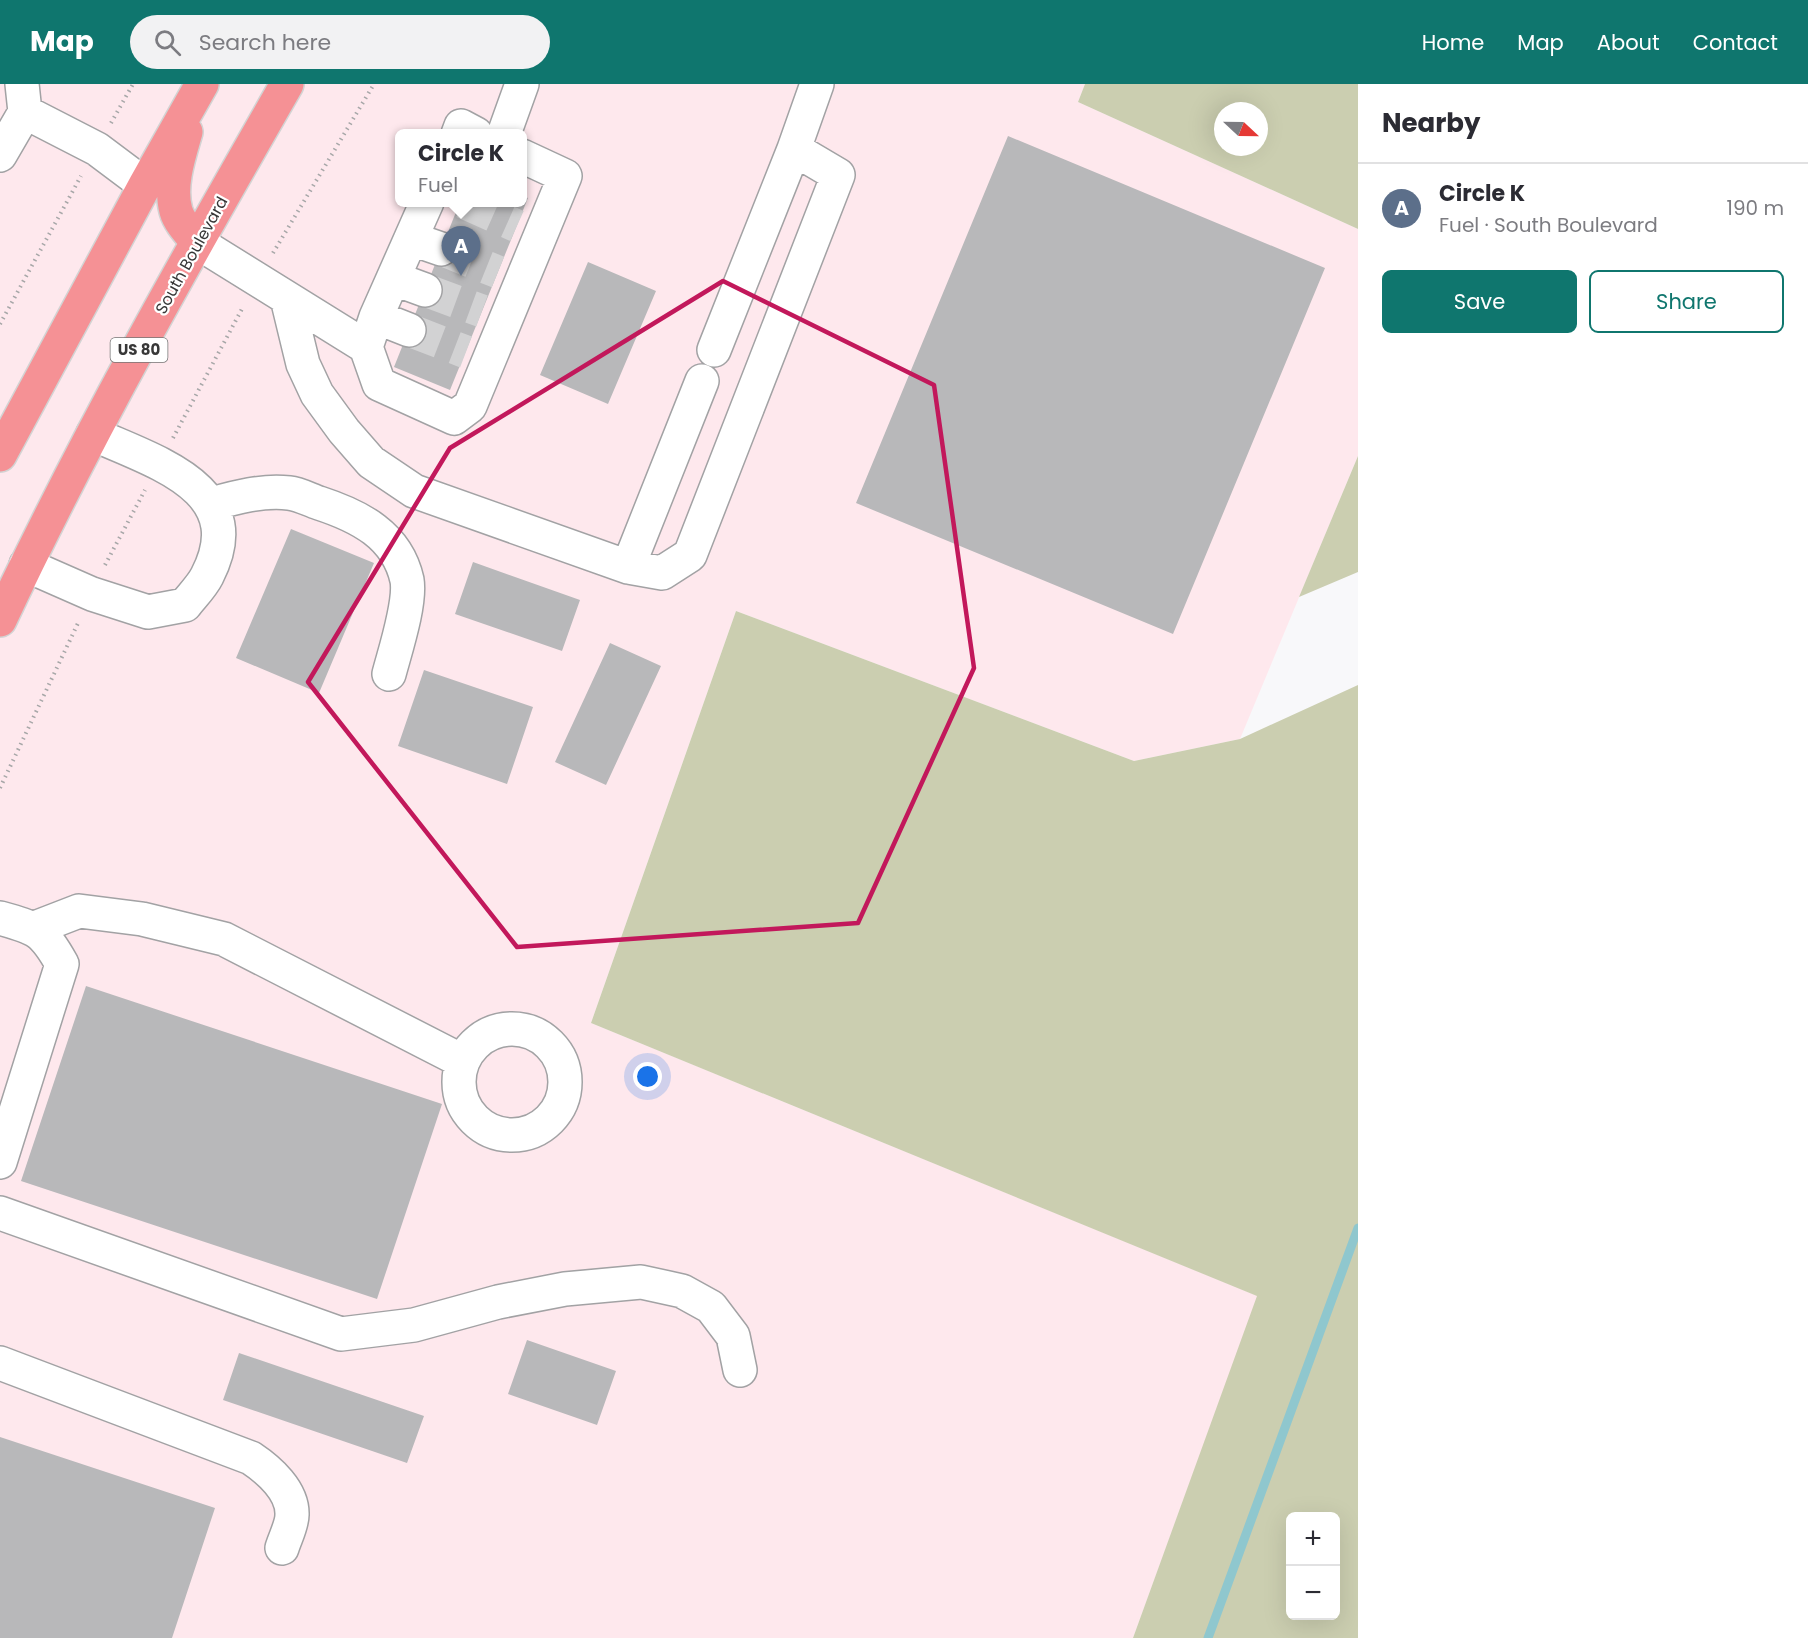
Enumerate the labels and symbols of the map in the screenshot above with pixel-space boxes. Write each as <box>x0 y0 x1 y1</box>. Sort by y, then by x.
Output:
north arrow <box>1214 102 1268 156</box>
street label: South Boulevard <box>150 192 233 318</box>
pin: A <box>442 226 480 276</box>
road number: US 80 <box>110 338 168 362</box>
your location <box>633 1062 662 1091</box>

